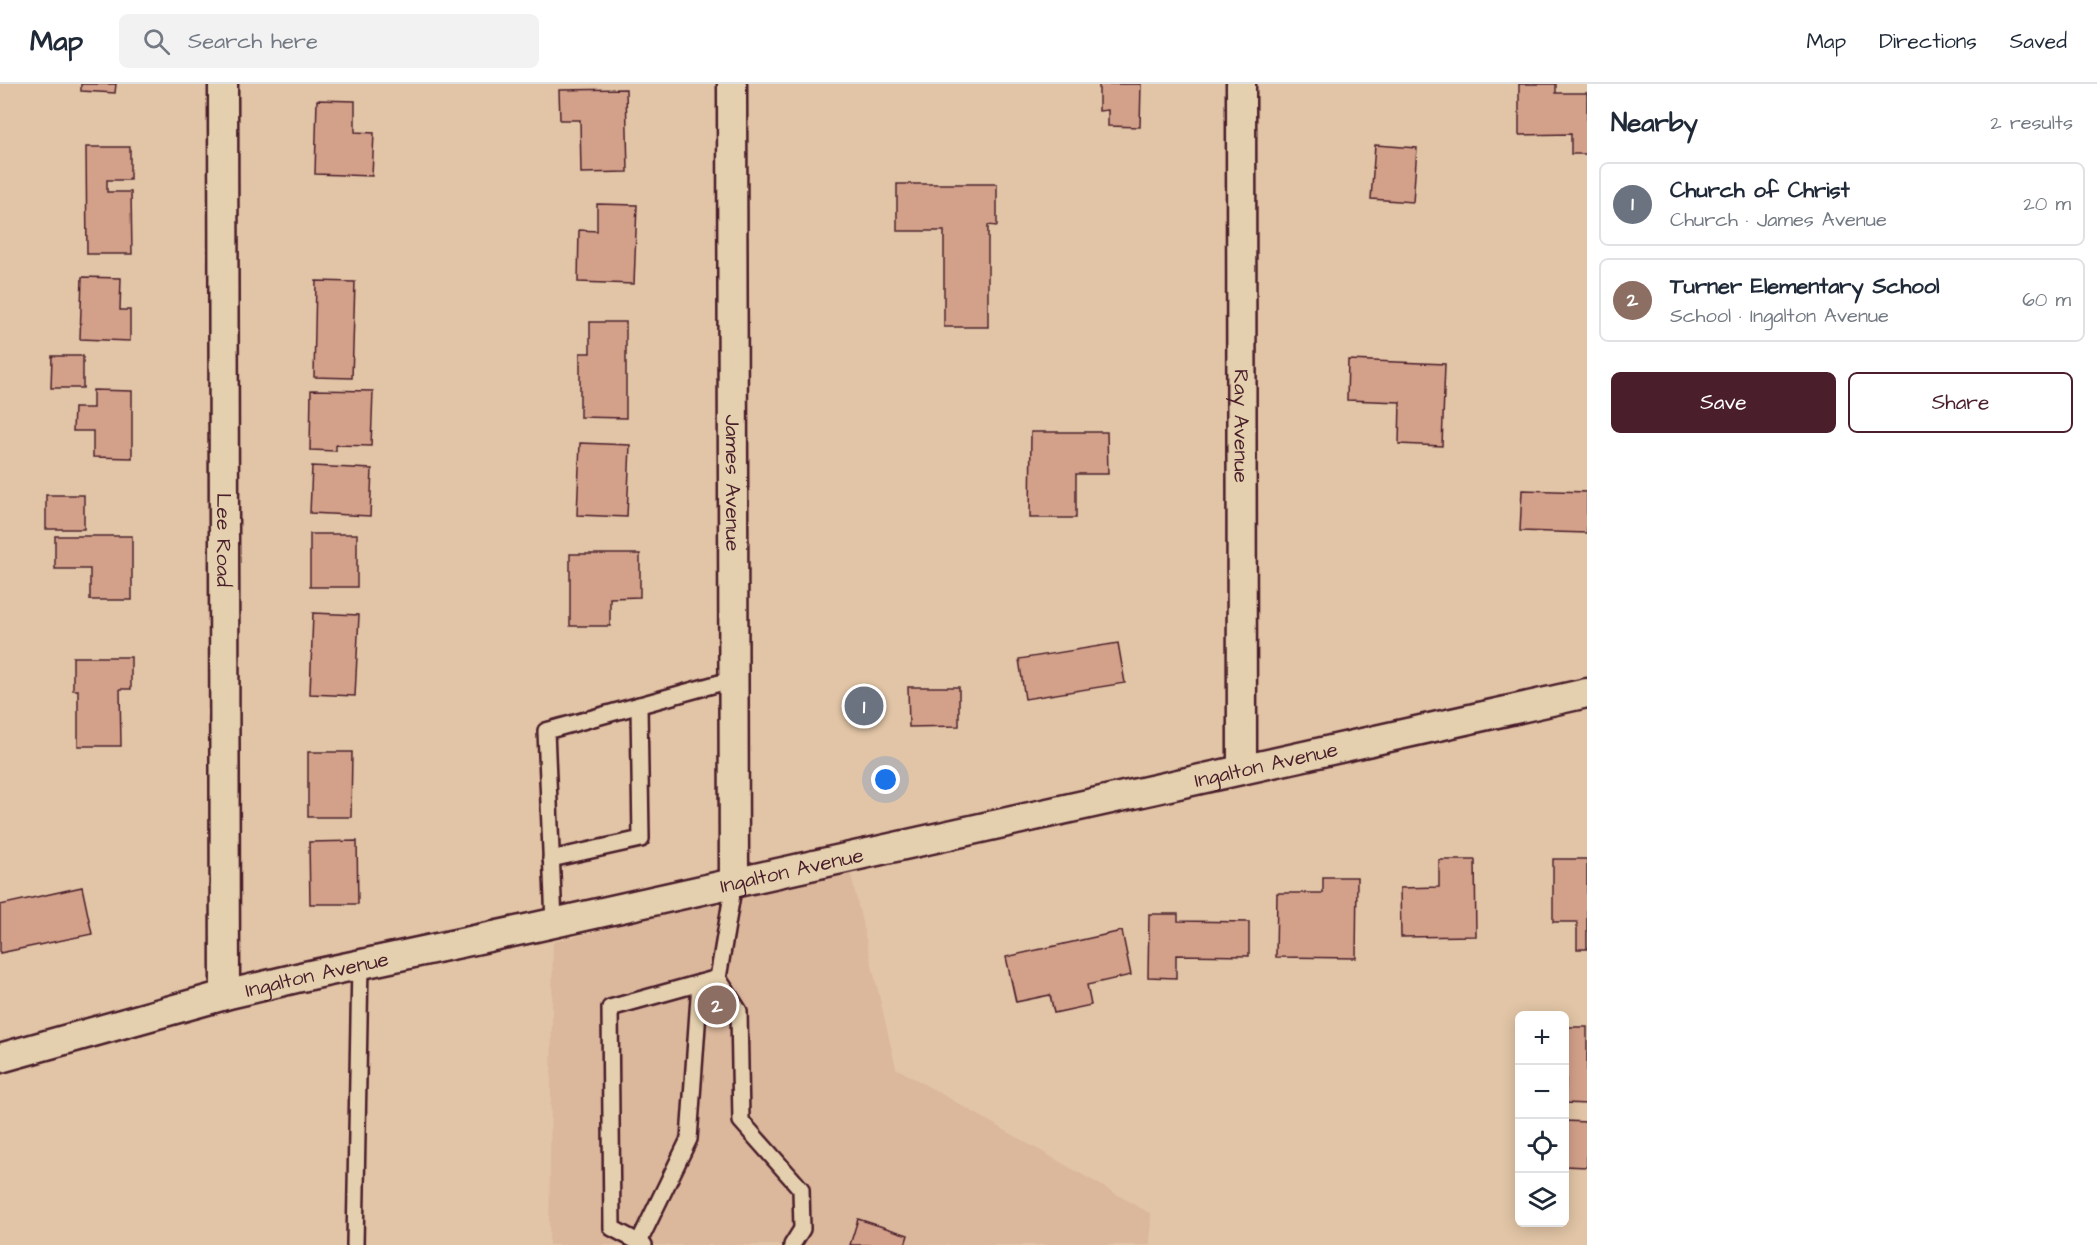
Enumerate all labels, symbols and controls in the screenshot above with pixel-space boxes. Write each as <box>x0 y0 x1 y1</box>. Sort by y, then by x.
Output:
search box <box>119 14 539 68</box>
text: Map <box>30 22 83 61</box>
icon: search <box>140 25 173 58</box>
text: Search here <box>188 26 318 57</box>
text: Map <box>1806 27 1846 56</box>
text: Directions <box>1879 27 1977 56</box>
text: Saved <box>2010 27 2067 56</box>
text: Nearby <box>1611 105 1698 141</box>
text: 2 results <box>1990 109 2073 137</box>
text: Church of Christ <box>1670 175 1850 206</box>
text: 1 <box>1631 190 1634 218</box>
text: 20 m <box>2023 190 2071 218</box>
text: Church · James Avenue <box>1670 206 1887 234</box>
text: Turner Elementary School <box>1670 271 1940 302</box>
text: 2 <box>1627 286 1638 314</box>
text: 60 m <box>2022 286 2071 314</box>
text: School · Ingalton Avenue <box>1670 302 1889 330</box>
street label: Ray Avenue <box>1225 369 1256 483</box>
button: Save <box>1611 372 1836 433</box>
button: Share <box>1848 372 2073 433</box>
street label: James Avenue <box>718 415 748 551</box>
street label: Lee Road <box>209 493 239 587</box>
pin: 1 <box>844 684 884 728</box>
street label: Ingalton Avenue <box>1192 734 1341 794</box>
your location <box>871 765 900 794</box>
street label: Ingalton Avenue <box>717 840 866 900</box>
street label: Ingalton Avenue <box>242 944 391 1004</box>
pin: 2 <box>698 982 736 1028</box>
map controls <box>1515 1011 1569 1227</box>
button: + <box>1515 1011 1569 1065</box>
button: − <box>1515 1065 1569 1119</box>
button: locate <box>1515 1119 1569 1173</box>
button: layers <box>1515 1173 1569 1227</box>

